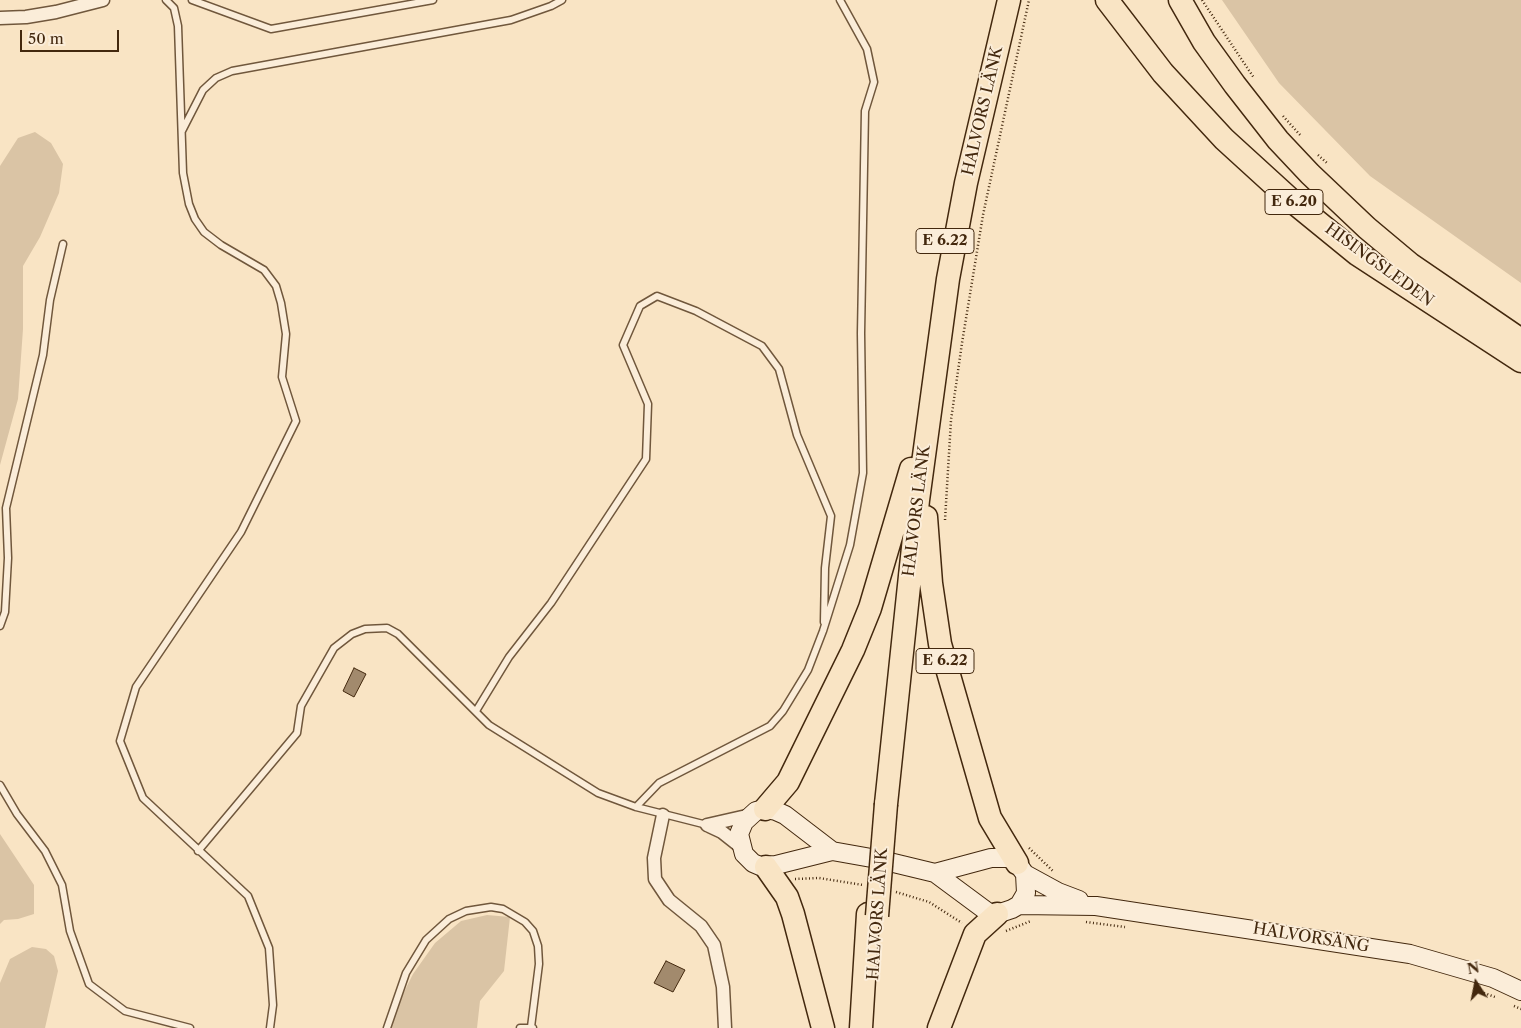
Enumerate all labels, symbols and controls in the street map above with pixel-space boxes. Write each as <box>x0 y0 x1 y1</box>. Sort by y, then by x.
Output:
scale bar <box>22 20 121 52</box>
text: 50 m <box>28 29 64 48</box>
street label: HALVORS LÄNK <box>959 44 1007 178</box>
road number: E 6.20 <box>1265 190 1323 214</box>
street label: HISINGSLEDEN <box>1321 219 1437 311</box>
road number: E 6.22 <box>916 228 974 254</box>
street label: HALVORS LÄNK <box>899 444 935 578</box>
road number: E 6.22 <box>916 648 974 674</box>
street label: HALVORS LÄNK <box>864 847 892 981</box>
street label: HALVORSÄNG <box>1251 919 1371 957</box>
north arrow <box>1451 958 1501 1008</box>
text: N <box>1465 958 1481 978</box>

